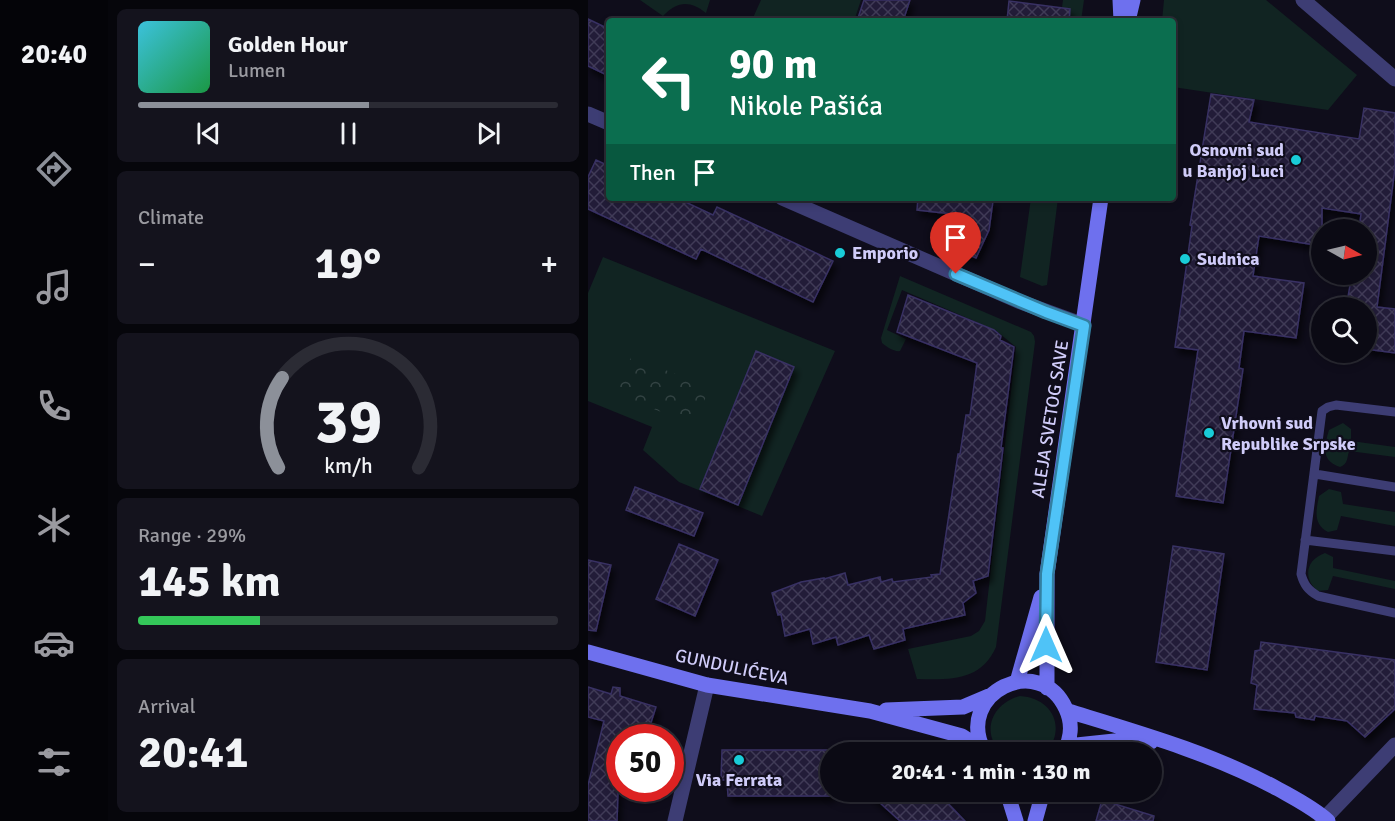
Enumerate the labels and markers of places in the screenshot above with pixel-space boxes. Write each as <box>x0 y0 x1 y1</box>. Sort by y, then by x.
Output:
place label: Osnovni sud u Banjoj Luci <box>1183 139 1284 182</box>
marker: Osnovni sud u Banjoj Luci <box>1289 153 1303 167</box>
pin <box>930 212 981 274</box>
place label: Emporio <box>852 242 918 264</box>
marker: Emporio <box>833 246 847 260</box>
place label: Sudnica <box>1197 248 1260 270</box>
marker: Sudnica <box>1178 252 1192 266</box>
place label: Vrhovni sud Republike Srpske <box>1221 412 1356 455</box>
marker: Vrhovni sud Republike Srpske <box>1202 426 1216 440</box>
marker: Via Ferrata <box>732 753 746 767</box>
place label: Via Ferrata <box>696 769 782 791</box>

